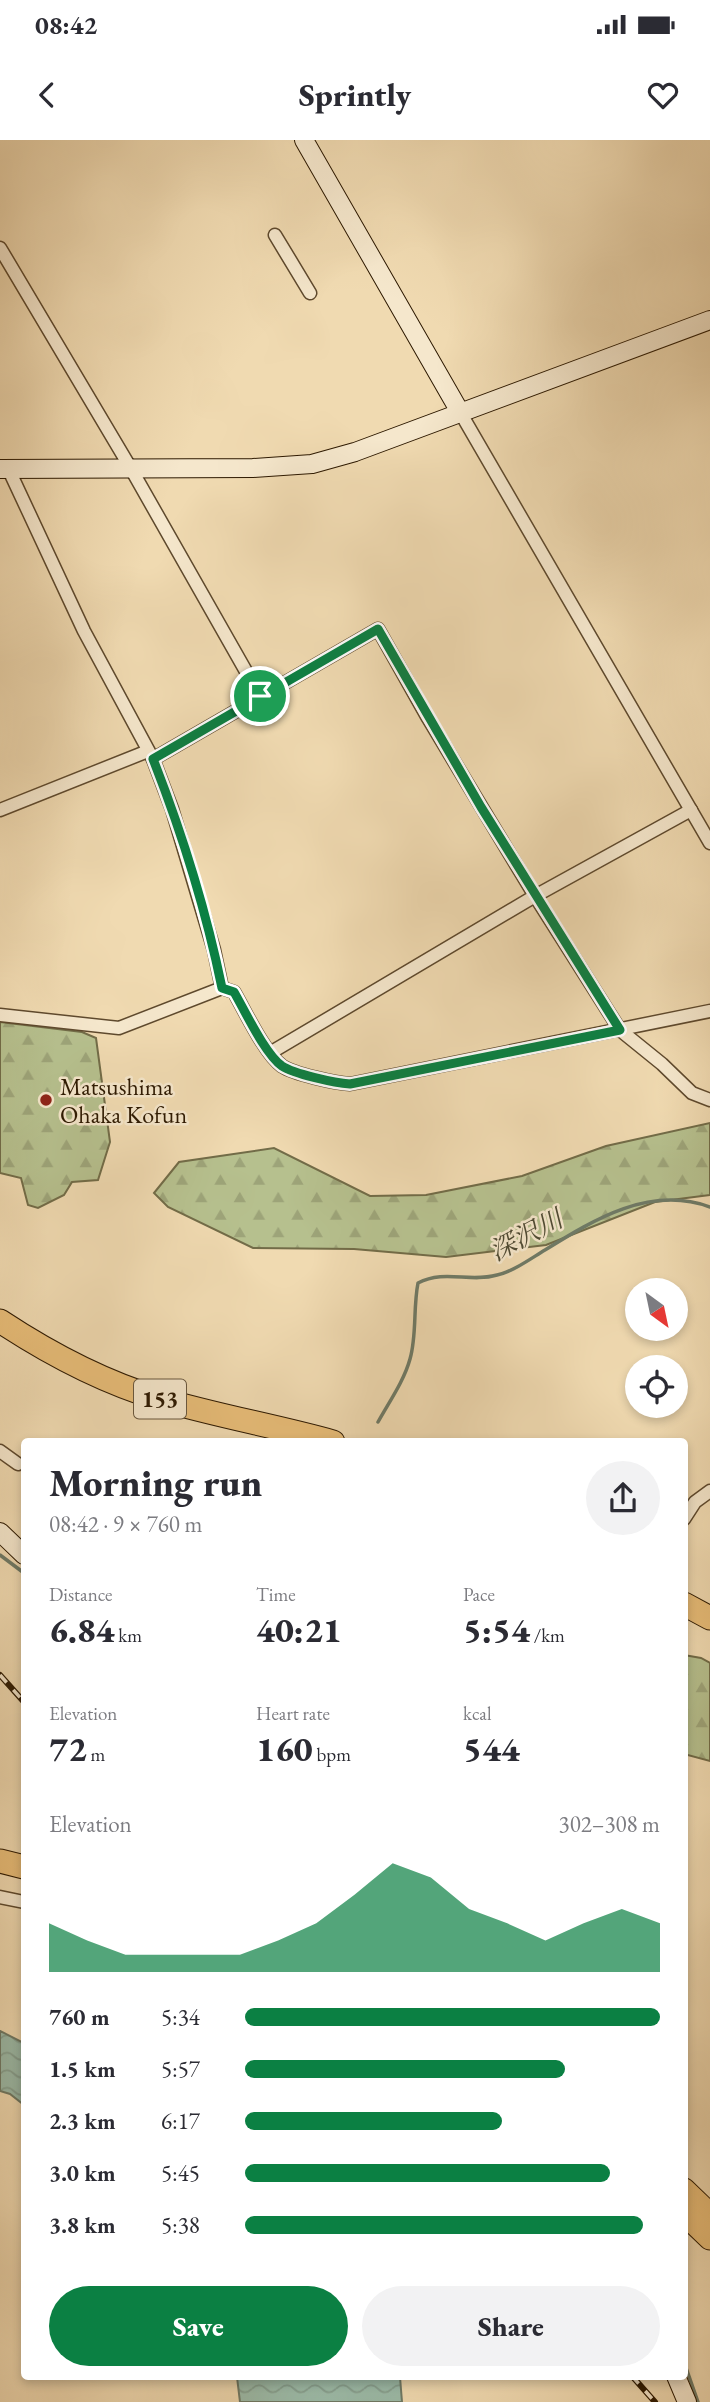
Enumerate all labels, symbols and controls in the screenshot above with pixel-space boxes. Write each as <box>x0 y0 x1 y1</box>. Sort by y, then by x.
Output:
text: 08:42 <box>35 8 97 42</box>
text: Sprintly <box>299 74 411 116</box>
icon: back <box>28 76 66 114</box>
icon: heart <box>644 76 682 114</box>
pin <box>230 666 290 726</box>
icon: arrive <box>241 677 279 715</box>
place label: Matsushima Ohaka Kofun <box>60 1071 187 1130</box>
marker: Matsushima Ohaka Kofun <box>38 1092 54 1108</box>
water label: 深沢川 <box>484 1200 571 1268</box>
north arrow <box>625 1278 688 1340</box>
map controls <box>625 1278 688 1418</box>
button: locate <box>625 1355 688 1418</box>
road number: 153 <box>134 1380 186 1418</box>
text: Morning run <box>49 1458 262 1507</box>
button: share <box>586 1461 660 1535</box>
text: 08:42 · 9 × 760 m <box>49 1509 202 1539</box>
text: Distance <box>49 1582 112 1607</box>
text: Time <box>256 1582 296 1607</box>
text: Pace <box>463 1582 495 1607</box>
text: 6.84 <box>49 1607 115 1652</box>
text: 40:21 <box>256 1607 342 1652</box>
text: 5:54 <box>463 1607 530 1652</box>
text: km <box>115 1623 142 1648</box>
text: /km <box>530 1623 565 1648</box>
text: Elevation <box>49 1701 117 1726</box>
text: Heart rate <box>256 1701 330 1726</box>
text: kcal <box>463 1701 492 1726</box>
text: 72 <box>49 1726 87 1771</box>
text: 160 <box>256 1726 313 1771</box>
text: 544 <box>463 1726 520 1771</box>
text: m <box>87 1742 105 1767</box>
text: bpm <box>313 1742 351 1767</box>
text: Elevation <box>49 1809 132 1839</box>
text: 302–308 m <box>559 1809 660 1839</box>
text: 760 m <box>49 2002 110 2032</box>
text: 5:34 <box>161 2002 200 2032</box>
text: 1.5 km <box>49 2054 116 2084</box>
text: 5:57 <box>161 2054 200 2084</box>
text: 2.3 km <box>49 2106 116 2136</box>
text: 6:17 <box>161 2106 200 2136</box>
text: 3.0 km <box>49 2158 116 2188</box>
text: 5:45 <box>161 2158 200 2188</box>
text: 3.8 km <box>49 2210 116 2240</box>
text: 5:38 <box>161 2210 200 2240</box>
button: Save <box>49 2286 348 2366</box>
button: Share <box>362 2286 660 2366</box>

